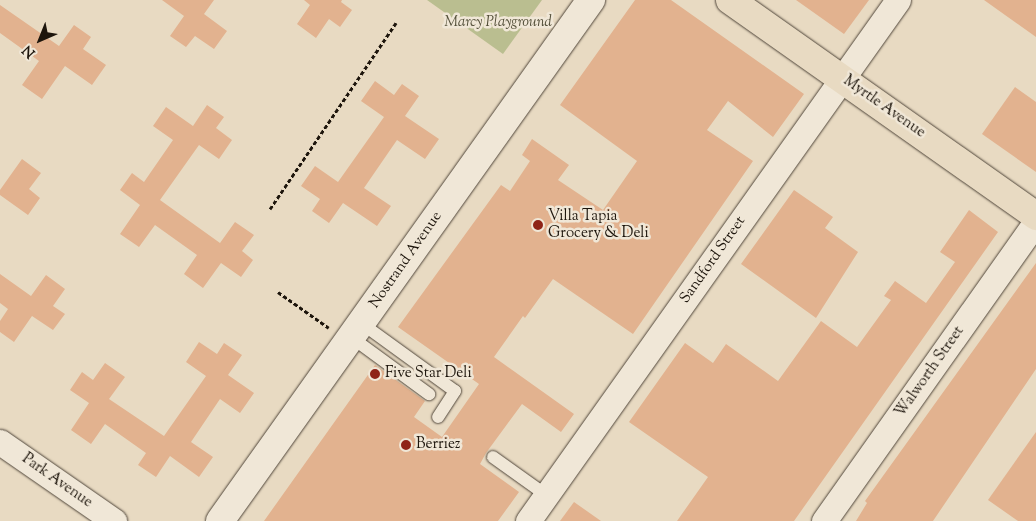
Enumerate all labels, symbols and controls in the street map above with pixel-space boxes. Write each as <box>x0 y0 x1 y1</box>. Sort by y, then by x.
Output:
park label: Marcy Playground <box>444 14 552 32</box>
north arrow <box>15 15 65 65</box>
text: N <box>19 40 41 62</box>
street label: Myrtle Avenue <box>839 72 929 142</box>
place label: Villa Tapia Grocery & Deli <box>548 207 649 242</box>
street label: Nostrand Avenue <box>366 208 446 312</box>
street label: Sandford Street <box>676 213 750 307</box>
marker: Villa Tapia Grocery & Deli <box>532 219 544 231</box>
street label: Walworth Street <box>892 323 968 421</box>
place label: Five Star Deli <box>385 365 472 383</box>
marker: Five Star Deli <box>369 368 381 380</box>
place label: Berriez <box>416 436 461 454</box>
marker: Berriez <box>400 439 412 451</box>
street label: Park Avenue <box>18 450 96 512</box>

